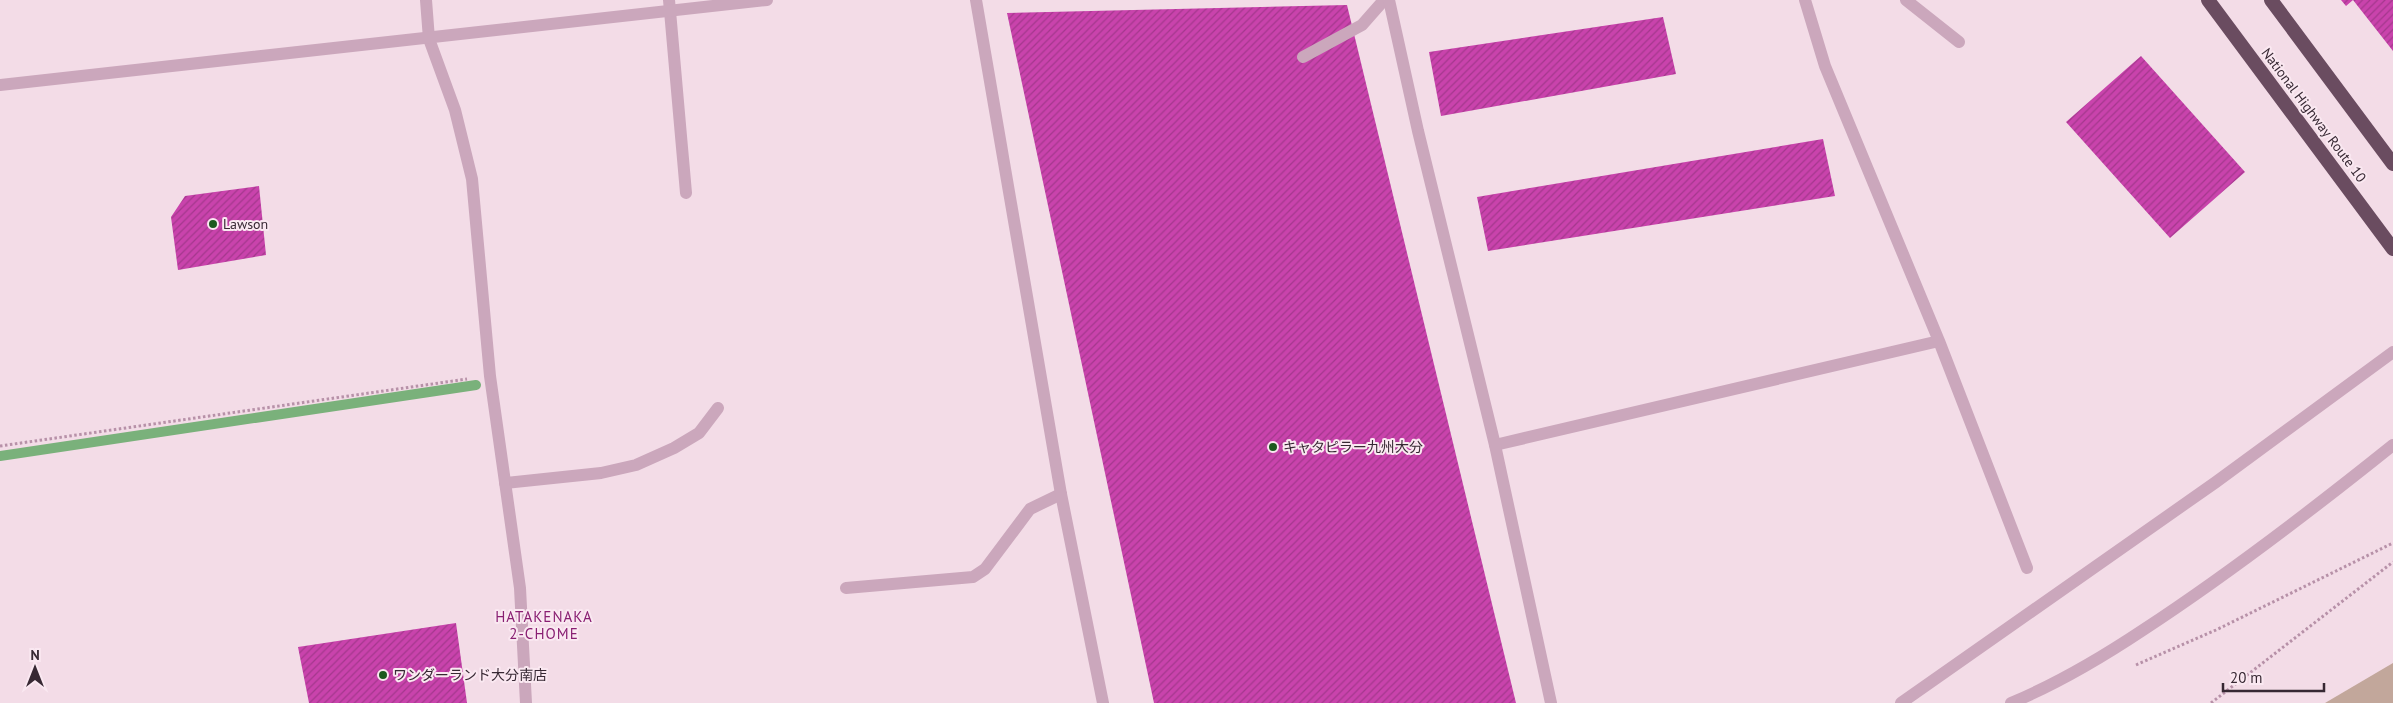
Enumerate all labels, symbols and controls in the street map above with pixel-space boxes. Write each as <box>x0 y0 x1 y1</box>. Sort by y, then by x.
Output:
street label: National Highway Route 10 <box>2258 44 2371 186</box>
place label: Lawson <box>223 215 268 233</box>
marker: Lawson <box>207 218 219 230</box>
place label: キャタピラー九州大分 <box>1283 438 1423 456</box>
marker: キャタピラー九州大分 <box>1267 441 1279 453</box>
district label: HATAKENAKA 2-CHOME <box>495 607 593 643</box>
north arrow <box>10 643 60 693</box>
text: N <box>30 646 40 664</box>
scale bar <box>2223 660 2324 692</box>
place label: ワンダーランド大分南店 <box>393 666 547 684</box>
text: 20 m <box>2230 668 2263 687</box>
marker: ワンダーランド大分南店 <box>377 669 389 681</box>

